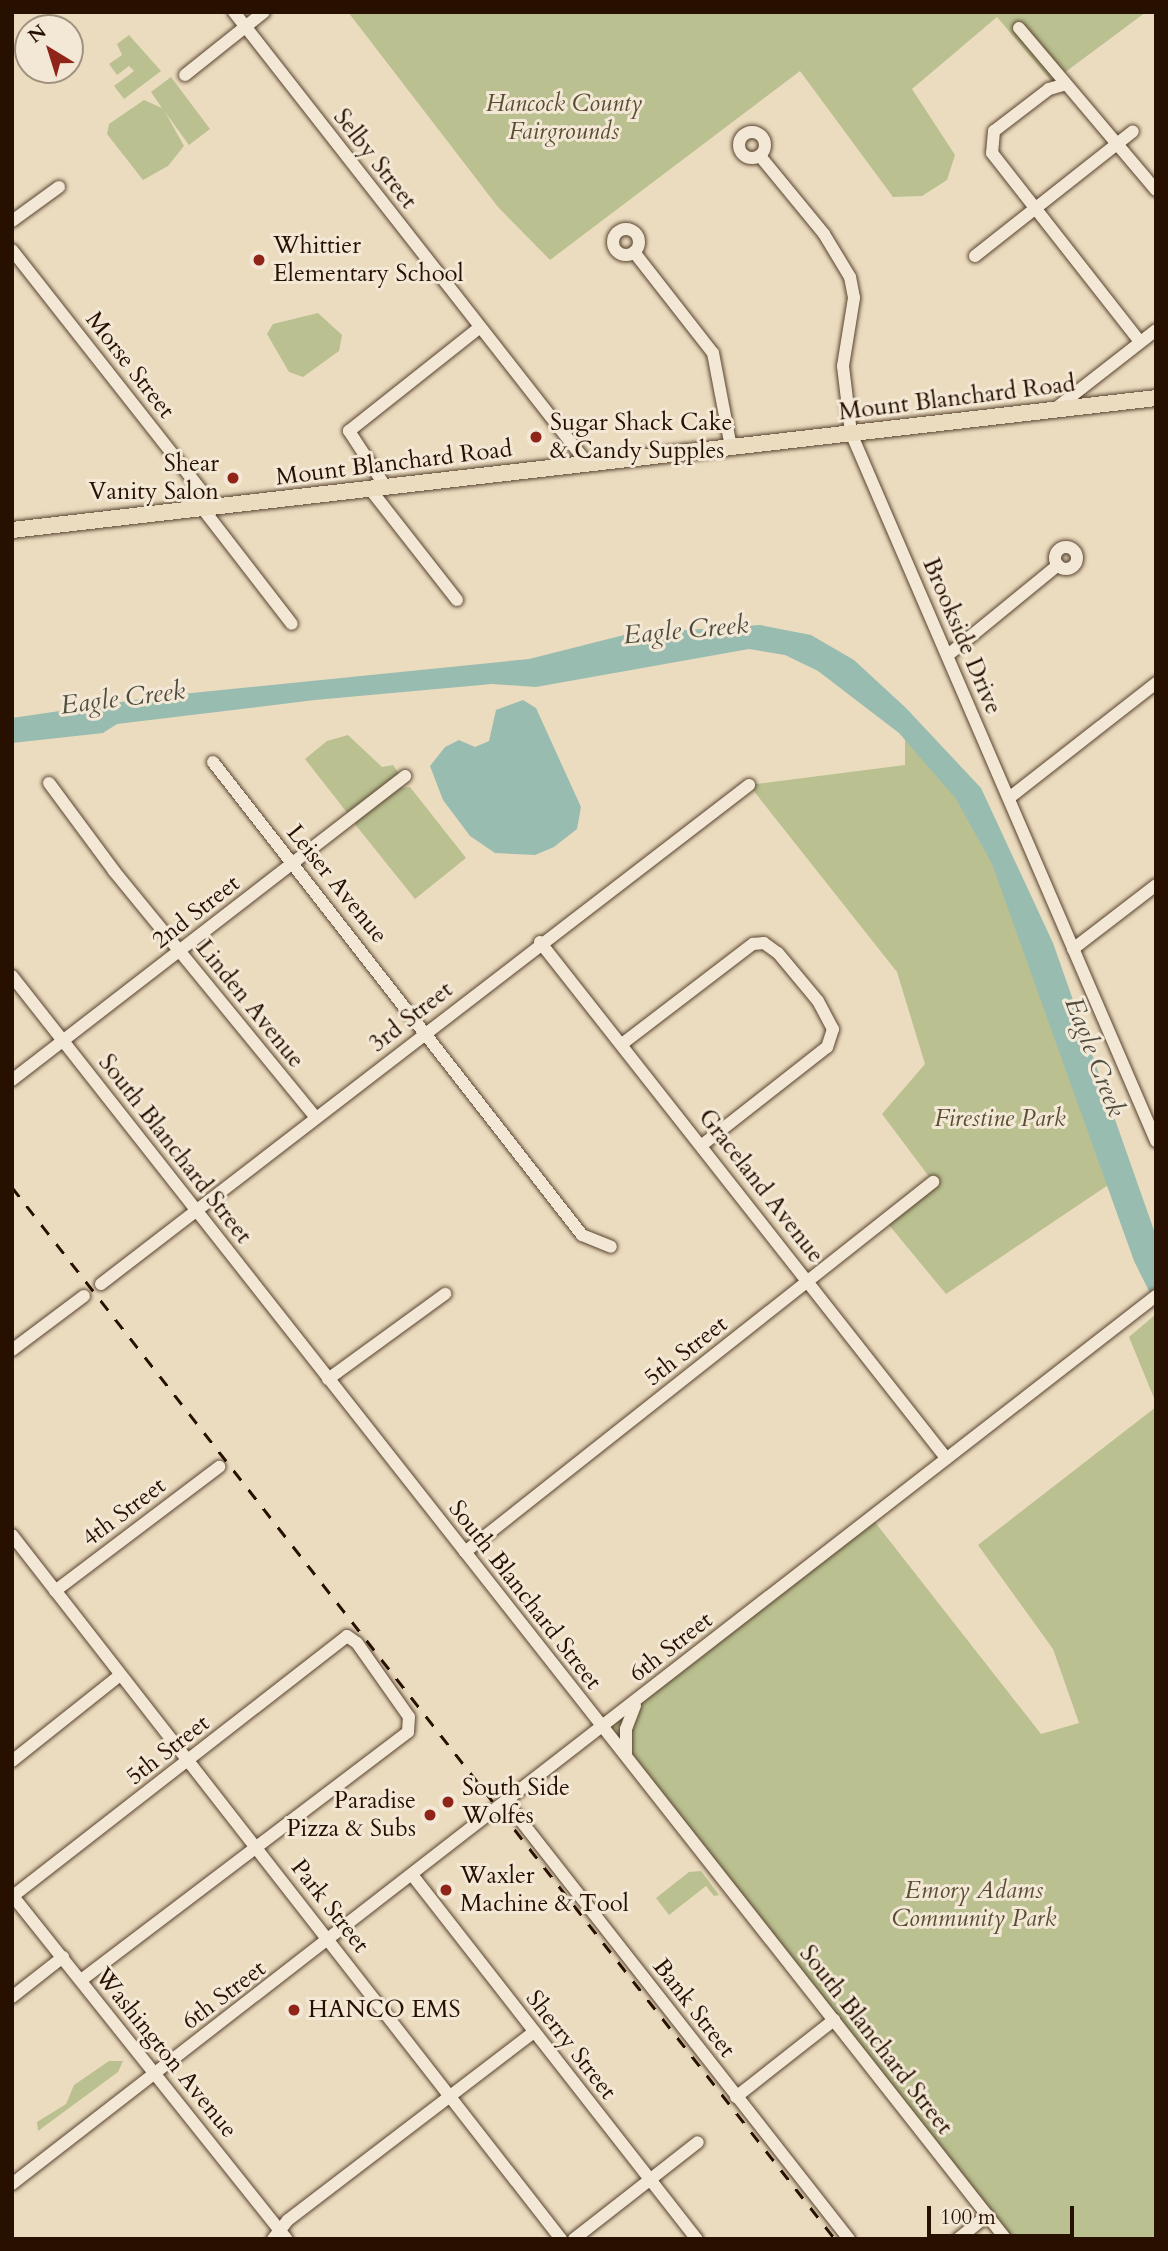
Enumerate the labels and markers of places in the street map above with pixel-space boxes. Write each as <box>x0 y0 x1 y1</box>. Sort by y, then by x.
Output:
place label: Whittier Elementary School <box>273 232 464 288</box>
marker: Whittier Elementary School <box>251 252 267 268</box>
place label: Sugar Shack Cake & Candy Supples <box>550 409 732 465</box>
marker: Sugar Shack Cake & Candy Supples <box>528 429 544 445</box>
place label: Shear Vanity Salon <box>89 450 219 506</box>
marker: Shear Vanity Salon <box>225 470 241 486</box>
place label: South Side Wolfes <box>462 1774 570 1830</box>
place label: Paradise Pizza & Subs <box>286 1787 416 1843</box>
marker: South Side Wolfes <box>440 1794 456 1810</box>
marker: Paradise Pizza & Subs <box>422 1807 438 1823</box>
place label: Waxler Machine & Tool <box>460 1862 629 1918</box>
marker: Waxler Machine & Tool <box>438 1882 454 1898</box>
place label: HANCO EMS <box>308 1996 461 2024</box>
marker: HANCO EMS <box>286 2002 302 2018</box>

